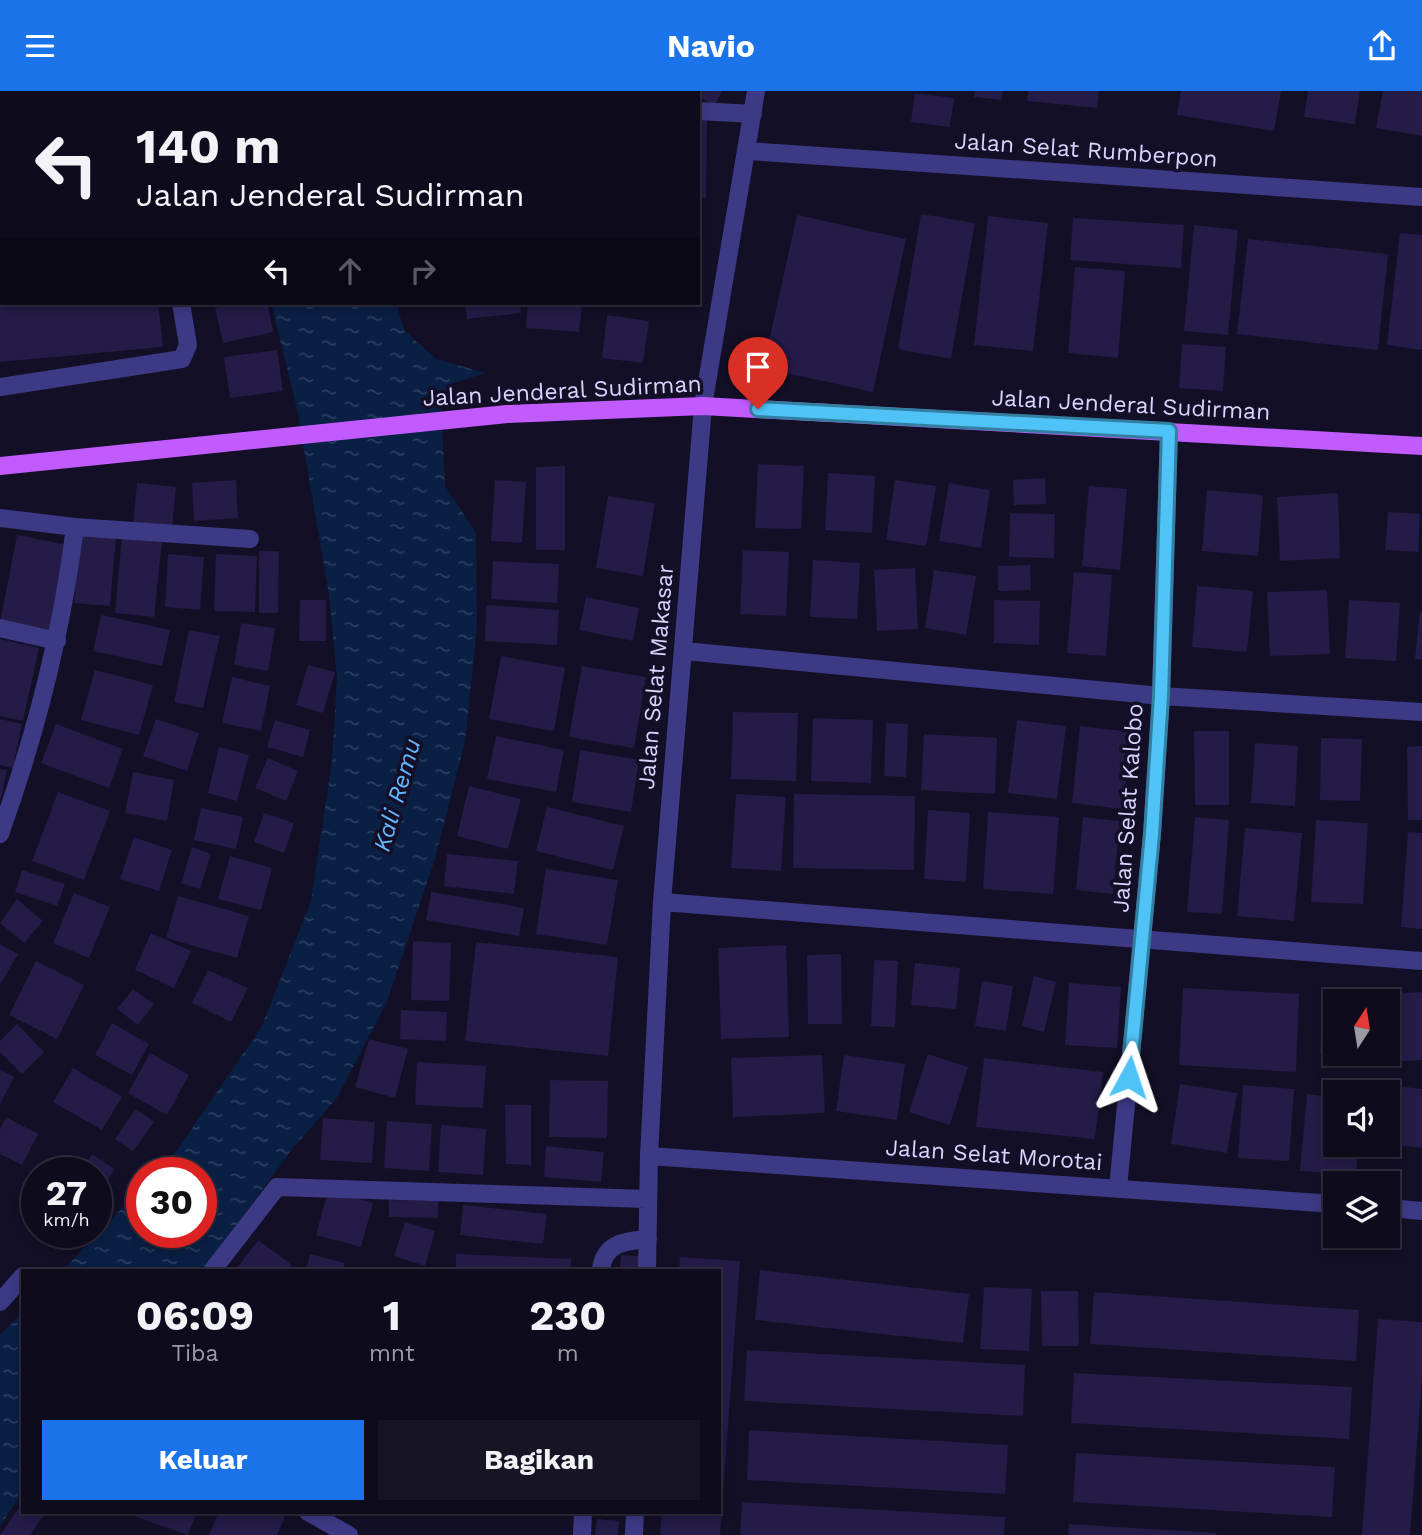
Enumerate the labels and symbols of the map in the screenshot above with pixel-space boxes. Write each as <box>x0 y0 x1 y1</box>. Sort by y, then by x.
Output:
street label: Jalan Selat Rumberpon <box>954 127 1218 173</box>
pin <box>728 337 788 409</box>
street label: Jalan Jenderal Sudirman <box>422 370 702 412</box>
street label: Jalan Jenderal Sudirman <box>991 384 1271 426</box>
street label: Jalan Selat Makasar <box>633 563 679 791</box>
street label: Jalan Selat Kalobo <box>1107 702 1149 914</box>
water label: Kali Remu <box>368 735 426 855</box>
north arrow <box>1323 989 1400 1066</box>
position arrow <box>1092 1040 1166 1114</box>
street label: Jalan Selat Morotai <box>885 1134 1103 1176</box>
speed limit sign: 30 <box>126 1157 217 1248</box>

